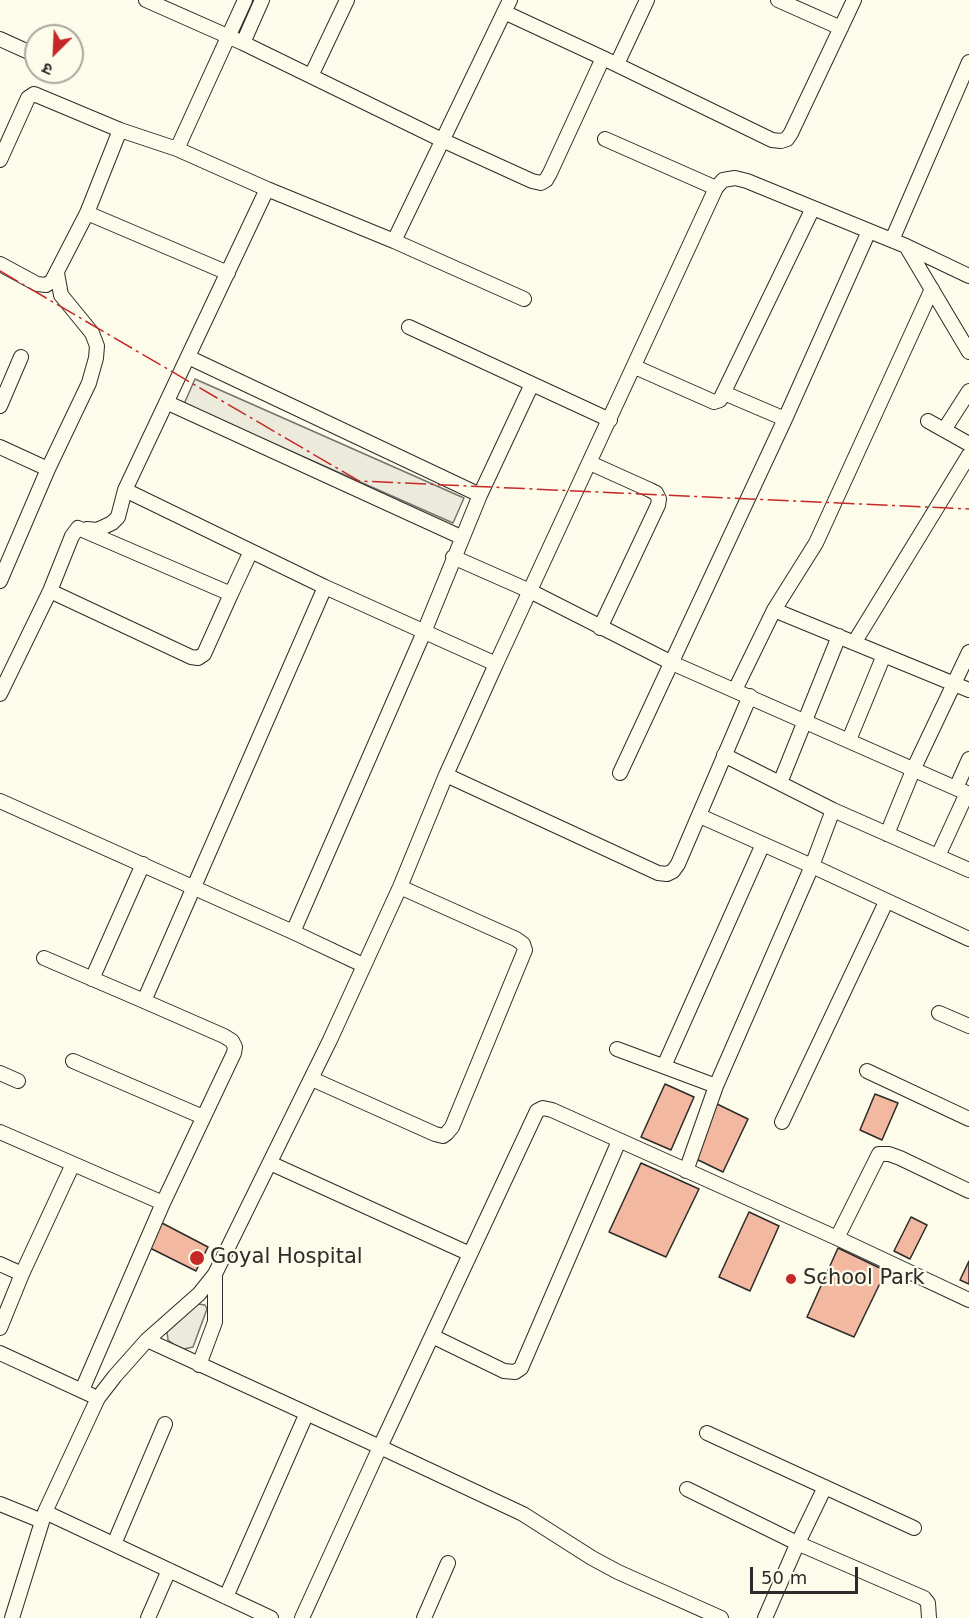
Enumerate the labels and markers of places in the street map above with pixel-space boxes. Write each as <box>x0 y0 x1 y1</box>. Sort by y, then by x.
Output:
place label: Goyal Hospital <box>210 1245 363 1271</box>
marker: Goyal Hospital <box>188 1249 206 1267</box>
place label: School Park <box>803 1266 925 1292</box>
marker: School Park <box>784 1272 798 1286</box>

